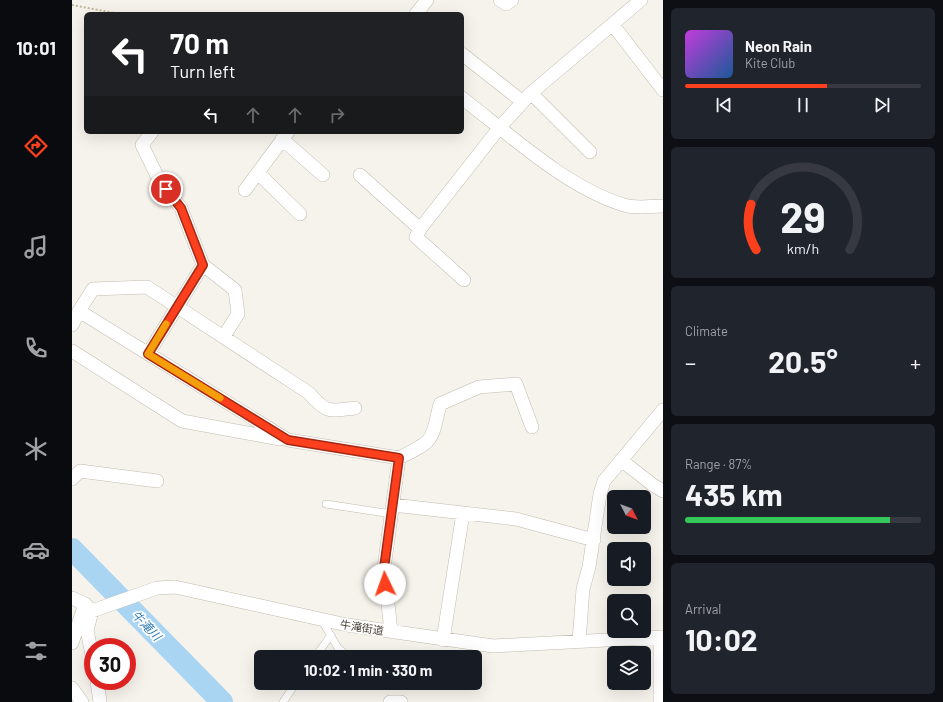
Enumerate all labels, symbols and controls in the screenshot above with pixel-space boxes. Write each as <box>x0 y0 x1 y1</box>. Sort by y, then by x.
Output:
text: 70 m <box>170 26 229 60</box>
icon: left <box>104 28 156 80</box>
text: 10:01 <box>16 37 56 59</box>
text: Neon Rain <box>745 37 812 55</box>
text: Kite Club <box>745 55 795 71</box>
text: Turn left <box>170 60 236 82</box>
icon: previous <box>713 94 735 116</box>
icon: pause <box>792 94 814 116</box>
icon: next <box>871 94 893 116</box>
icon: left <box>200 104 222 126</box>
icon: ahead <box>242 104 264 126</box>
icon: ahead <box>284 104 306 126</box>
icon: right <box>326 104 348 126</box>
icon: directions <box>22 132 50 160</box>
pin <box>149 172 183 206</box>
icon: arrive <box>155 178 177 200</box>
text: 29 <box>780 191 826 241</box>
icon: music <box>22 233 50 261</box>
text: km/h <box>787 240 819 257</box>
text: Climate <box>685 323 728 339</box>
icon: phone <box>22 334 50 362</box>
text: 20.5° <box>768 343 838 379</box>
text: − <box>685 349 696 375</box>
text: + <box>910 349 921 375</box>
icon: climate <box>22 435 50 463</box>
text: Range · 87% <box>685 456 752 472</box>
text: 435 km <box>685 476 783 512</box>
north arrow <box>607 490 651 534</box>
map controls <box>607 490 651 690</box>
icon: car <box>22 536 50 564</box>
button: sound <box>607 542 651 586</box>
position arrow <box>364 563 406 605</box>
button: search <box>607 594 651 638</box>
text: Arrival <box>685 601 721 617</box>
water label: 牛滝川 <box>129 607 166 644</box>
street label: 牛滝街道 <box>339 617 385 637</box>
text: 10:02 <box>685 621 758 657</box>
icon: filters <box>22 637 50 665</box>
speed limit sign: 30 <box>84 638 136 690</box>
button: layers <box>607 646 651 690</box>
text: 10:02 · 1 min · 330 m <box>304 661 432 679</box>

